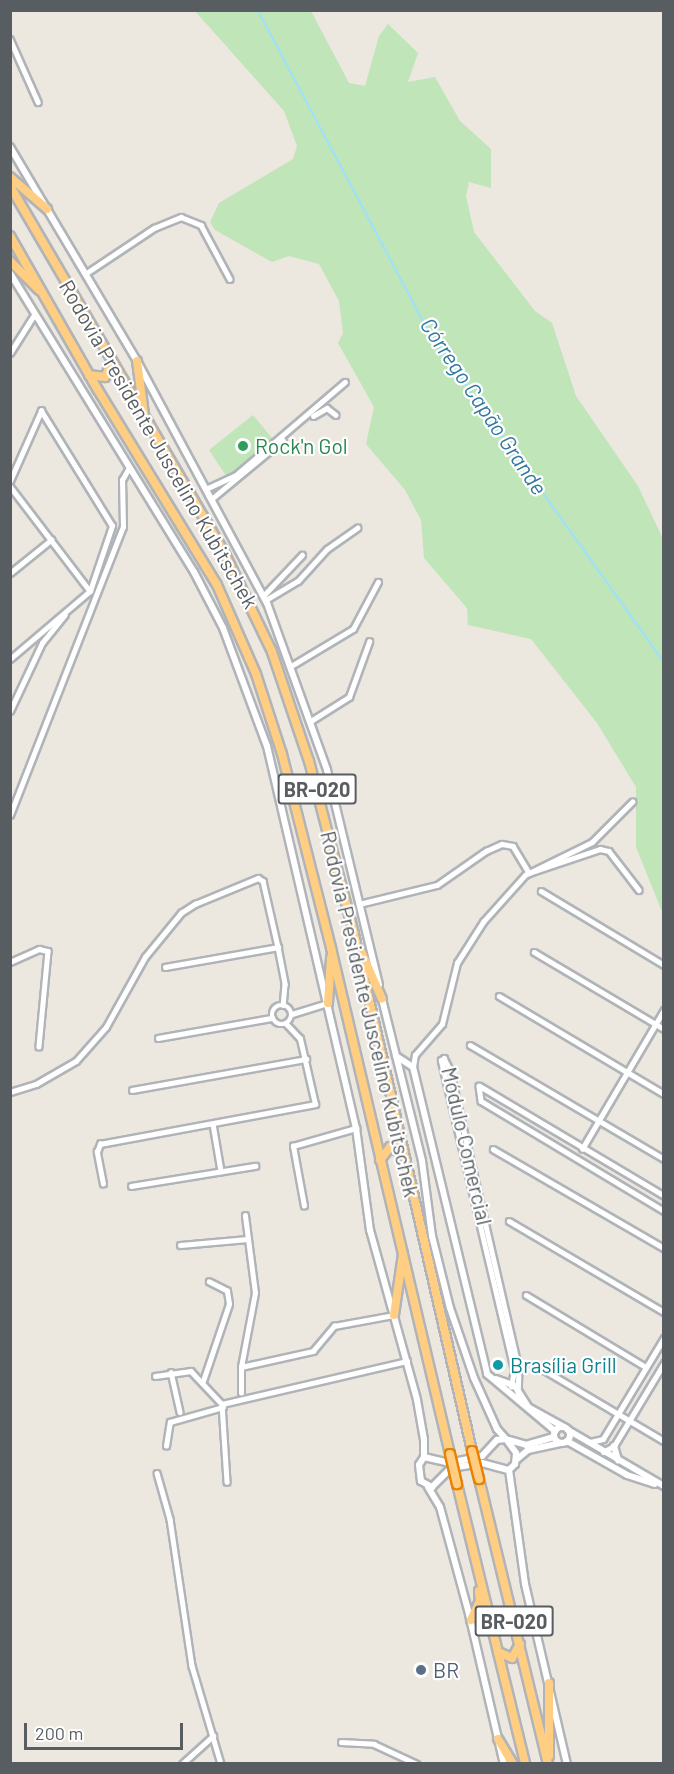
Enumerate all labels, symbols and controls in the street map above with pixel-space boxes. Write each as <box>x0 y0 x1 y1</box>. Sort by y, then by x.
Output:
street label: Rodovia Presidente Juscelino Kubitschek <box>54 275 264 613</box>
water label: Córrego Capão Grande <box>415 312 553 500</box>
place label: Rock'n Gol <box>255 433 348 459</box>
marker: Rock'n Gol <box>236 439 250 453</box>
road number: BR-020 <box>276 772 358 806</box>
street label: Rodovia Presidente Juscelino Kubitschek <box>316 828 424 1200</box>
street label: Módulo Comercial <box>437 1065 497 1227</box>
place label: Brasília Grill <box>510 1352 617 1378</box>
marker: Brasília Grill <box>491 1358 505 1372</box>
road number: BR-020 <box>474 1604 554 1638</box>
place label: BR <box>433 1657 459 1683</box>
marker: BR <box>414 1663 428 1677</box>
scale bar <box>27 1711 186 1749</box>
text: 200 m <box>35 1722 83 1744</box>

